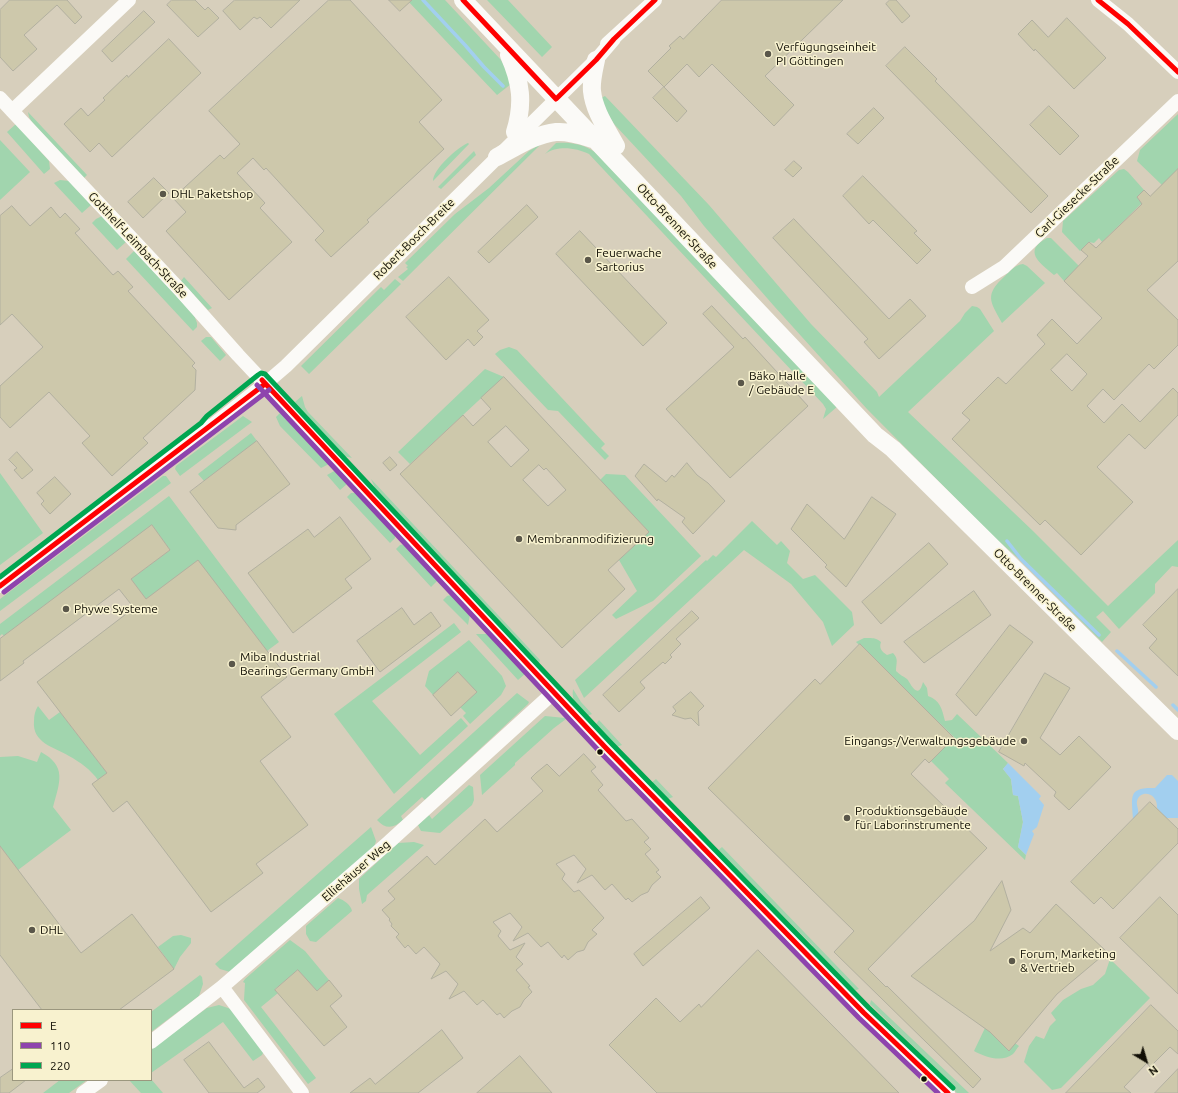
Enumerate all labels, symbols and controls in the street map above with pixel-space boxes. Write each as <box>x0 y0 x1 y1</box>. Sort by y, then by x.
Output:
place label: Verfügungseinheit PI Göttingen <box>776 40 876 68</box>
marker: Verfügungseinheit PI Göttingen <box>763 49 773 59</box>
street label: Carl-Giesecke-Straße <box>1032 153 1122 241</box>
street label: Otto-Brenner-Straße <box>634 180 720 272</box>
place label: DHL Paketshop <box>171 187 253 201</box>
street label: Gotthelf-Leimbach-Straße <box>85 189 191 301</box>
marker: DHL Paketshop <box>158 189 168 199</box>
street label: Robert-Bosch-Breite <box>370 195 458 283</box>
place label: Feuerwache Sartorius <box>596 246 662 274</box>
marker: Feuerwache Sartorius <box>583 255 593 265</box>
place label: Bäko Halle / Gebäude E <box>749 369 814 397</box>
marker: Bäko Halle / Gebäude E <box>736 378 746 388</box>
place label: Membranmodifizierung <box>527 532 654 546</box>
marker: Membranmodifizierung <box>514 534 524 544</box>
street label: Otto-Brenner-Straße <box>990 545 1080 635</box>
place label: Phywe Systeme <box>74 602 158 616</box>
marker: Phywe Systeme <box>61 604 71 614</box>
place label: Miba Industrial Bearings Germany GmbH <box>240 650 374 678</box>
marker: Miba Industrial Bearings Germany GmbH <box>227 659 237 669</box>
place label: Eingangs-/Verwaltungsgebäude <box>844 734 1016 748</box>
marker: Eingangs-/Verwaltungsgebäude <box>1019 736 1029 746</box>
unlabelled marker <box>595 747 605 757</box>
place label: Produktionsgebäude für Laborinstrumente <box>855 804 971 832</box>
marker: Produktionsgebäude für Laborinstrumente <box>842 813 852 823</box>
street label: Elliehäuser Weg <box>319 837 393 905</box>
place label: DHL <box>40 923 63 937</box>
marker: DHL <box>27 925 37 935</box>
place label: Forum, Marketing & Vertrieb <box>1020 947 1116 975</box>
marker: Forum, Marketing & Vertrieb <box>1007 956 1017 966</box>
legend <box>12 1009 152 1081</box>
text: E <box>50 1019 57 1032</box>
text: 110 <box>50 1039 70 1052</box>
north arrow <box>1126 1041 1166 1081</box>
text: 220 <box>50 1059 70 1072</box>
text: N <box>1146 1063 1160 1078</box>
unlabelled marker <box>919 1074 929 1084</box>

